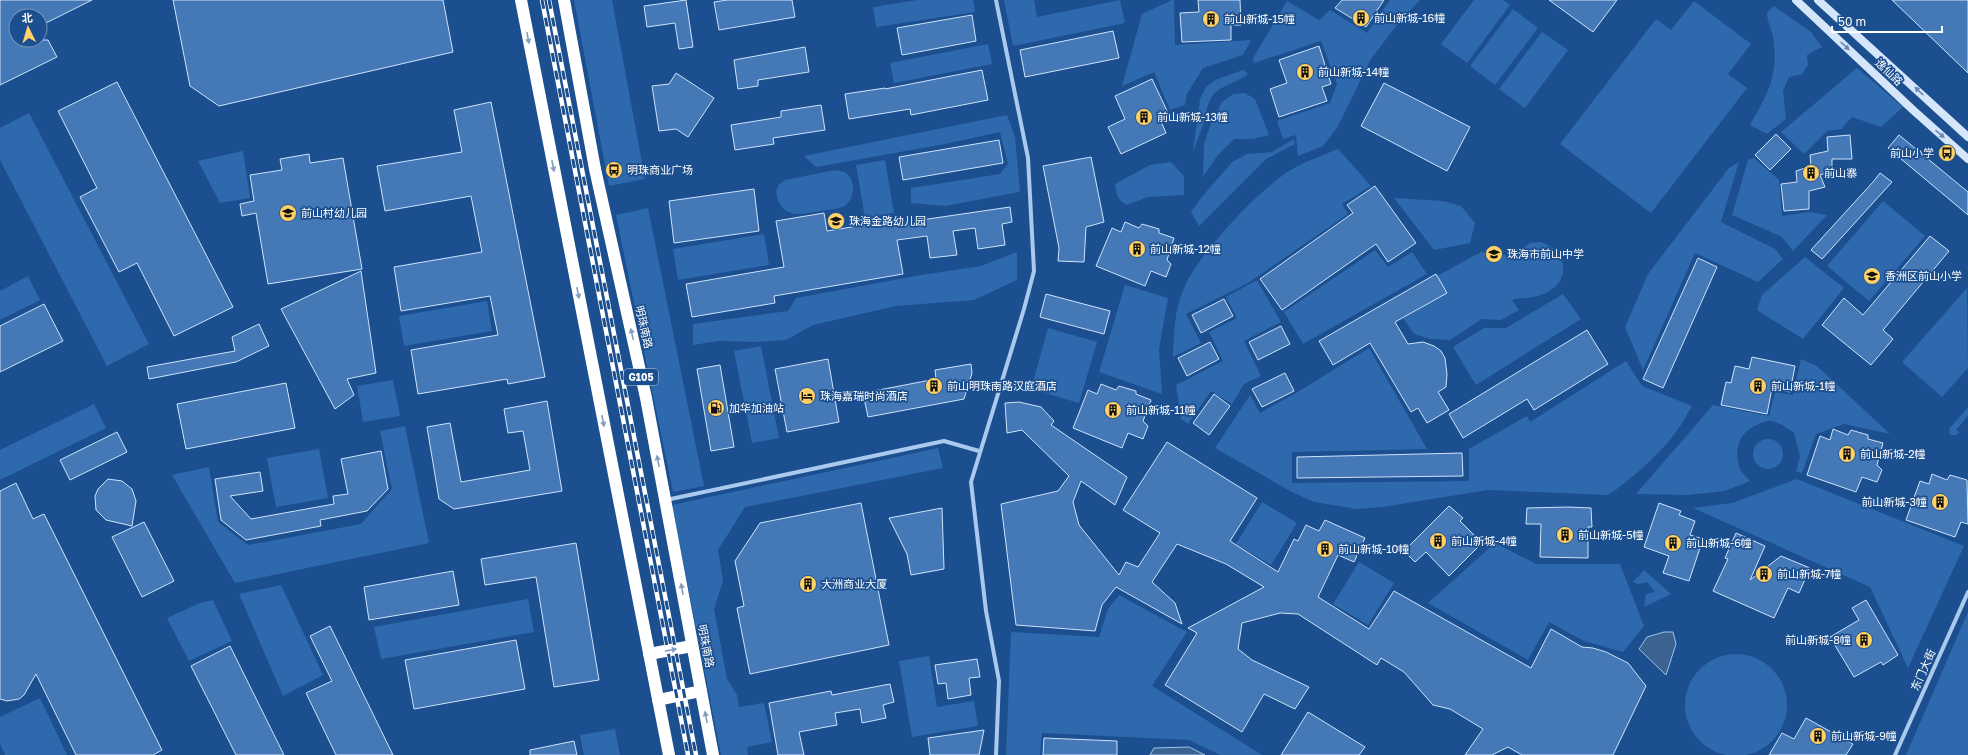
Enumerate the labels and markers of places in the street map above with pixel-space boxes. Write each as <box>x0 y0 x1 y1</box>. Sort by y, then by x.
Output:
building icon: 前山新城-16幢 <box>1351 8 1371 28</box>
building icon: 前山新城-15幢 <box>1201 9 1221 29</box>
place label: 前山新城-16幢 <box>1374 11 1445 24</box>
place label: 前山新城-15幢 <box>1224 12 1295 25</box>
building icon: 前山新城-14幢 <box>1295 62 1315 82</box>
place label: 前山新城-14幢 <box>1318 65 1389 78</box>
building icon: 前山新城-13幢 <box>1134 107 1154 127</box>
place label: 前山新城-13幢 <box>1157 110 1228 123</box>
bus stop icon: 前山小学 <box>1937 143 1957 163</box>
place label: 前山小学 <box>1890 146 1934 159</box>
bus stop icon: 明珠商业广场 <box>604 160 624 180</box>
place label: 明珠商业广场 <box>627 163 693 176</box>
building icon: 前山寨 <box>1801 163 1821 183</box>
place label: 前山寨 <box>1824 166 1857 179</box>
school or university icon: 前山村幼儿园 <box>278 203 298 223</box>
place label: 前山村幼儿园 <box>301 206 367 219</box>
school or university icon: 珠海金路幼儿园 <box>826 211 846 231</box>
place label: 珠海金路幼儿园 <box>849 214 926 227</box>
building icon: 前山新城-12幢 <box>1127 239 1147 259</box>
place label: 前山新城-12幢 <box>1150 242 1221 255</box>
school or university icon: 珠海市前山中学 <box>1484 244 1504 264</box>
place label: 珠海市前山中学 <box>1507 247 1584 260</box>
school or university icon: 香洲区前山小学 <box>1862 266 1882 286</box>
place label: 香洲区前山小学 <box>1885 269 1962 282</box>
building icon: 前山明珠南路汉庭酒店 <box>924 376 944 396</box>
building icon: 前山新城-1幢 <box>1748 376 1768 396</box>
place label: 前山明珠南路汉庭酒店 <box>947 379 1057 392</box>
place label: 前山新城-1幢 <box>1771 379 1836 392</box>
hotel icon: 珠海嘉瑞时尚酒店 <box>797 386 817 406</box>
place label: 珠海嘉瑞时尚酒店 <box>820 389 908 402</box>
fuel station icon: 加华加油站 <box>706 398 726 418</box>
building icon: 前山新城-11幢 <box>1103 400 1123 420</box>
place label: 加华加油站 <box>729 401 784 414</box>
place label: 前山新城-11幢 <box>1126 403 1196 416</box>
building icon: 前山新城-2幢 <box>1837 444 1857 464</box>
place label: 前山新城-2幢 <box>1860 447 1926 460</box>
building icon: 前山新城-3幢 <box>1930 492 1950 512</box>
place label: 前山新城-3幢 <box>1861 495 1927 508</box>
building icon: 前山新城-5幢 <box>1555 525 1575 545</box>
place label: 前山新城-5幢 <box>1578 528 1644 541</box>
building icon: 前山新城-4幢 <box>1428 531 1448 551</box>
building icon: 前山新城-6幢 <box>1663 533 1683 553</box>
place label: 前山新城-4幢 <box>1451 534 1517 547</box>
place label: 前山新城-6幢 <box>1686 536 1752 549</box>
building icon: 前山新城-10幢 <box>1315 539 1335 559</box>
place label: 前山新城-10幢 <box>1338 542 1409 555</box>
building icon: 前山新城-7幢 <box>1754 564 1774 584</box>
place label: 前山新城-7幢 <box>1777 567 1841 580</box>
building icon: 大洲商业大厦 <box>798 574 818 594</box>
place label: 大洲商业大厦 <box>821 577 887 590</box>
building icon: 前山新城-8幢 <box>1854 630 1874 650</box>
place label: 前山新城-8幢 <box>1785 633 1851 646</box>
building icon: 前山新城-9幢 <box>1808 726 1828 746</box>
place label: 前山新城-9幢 <box>1831 729 1897 742</box>

